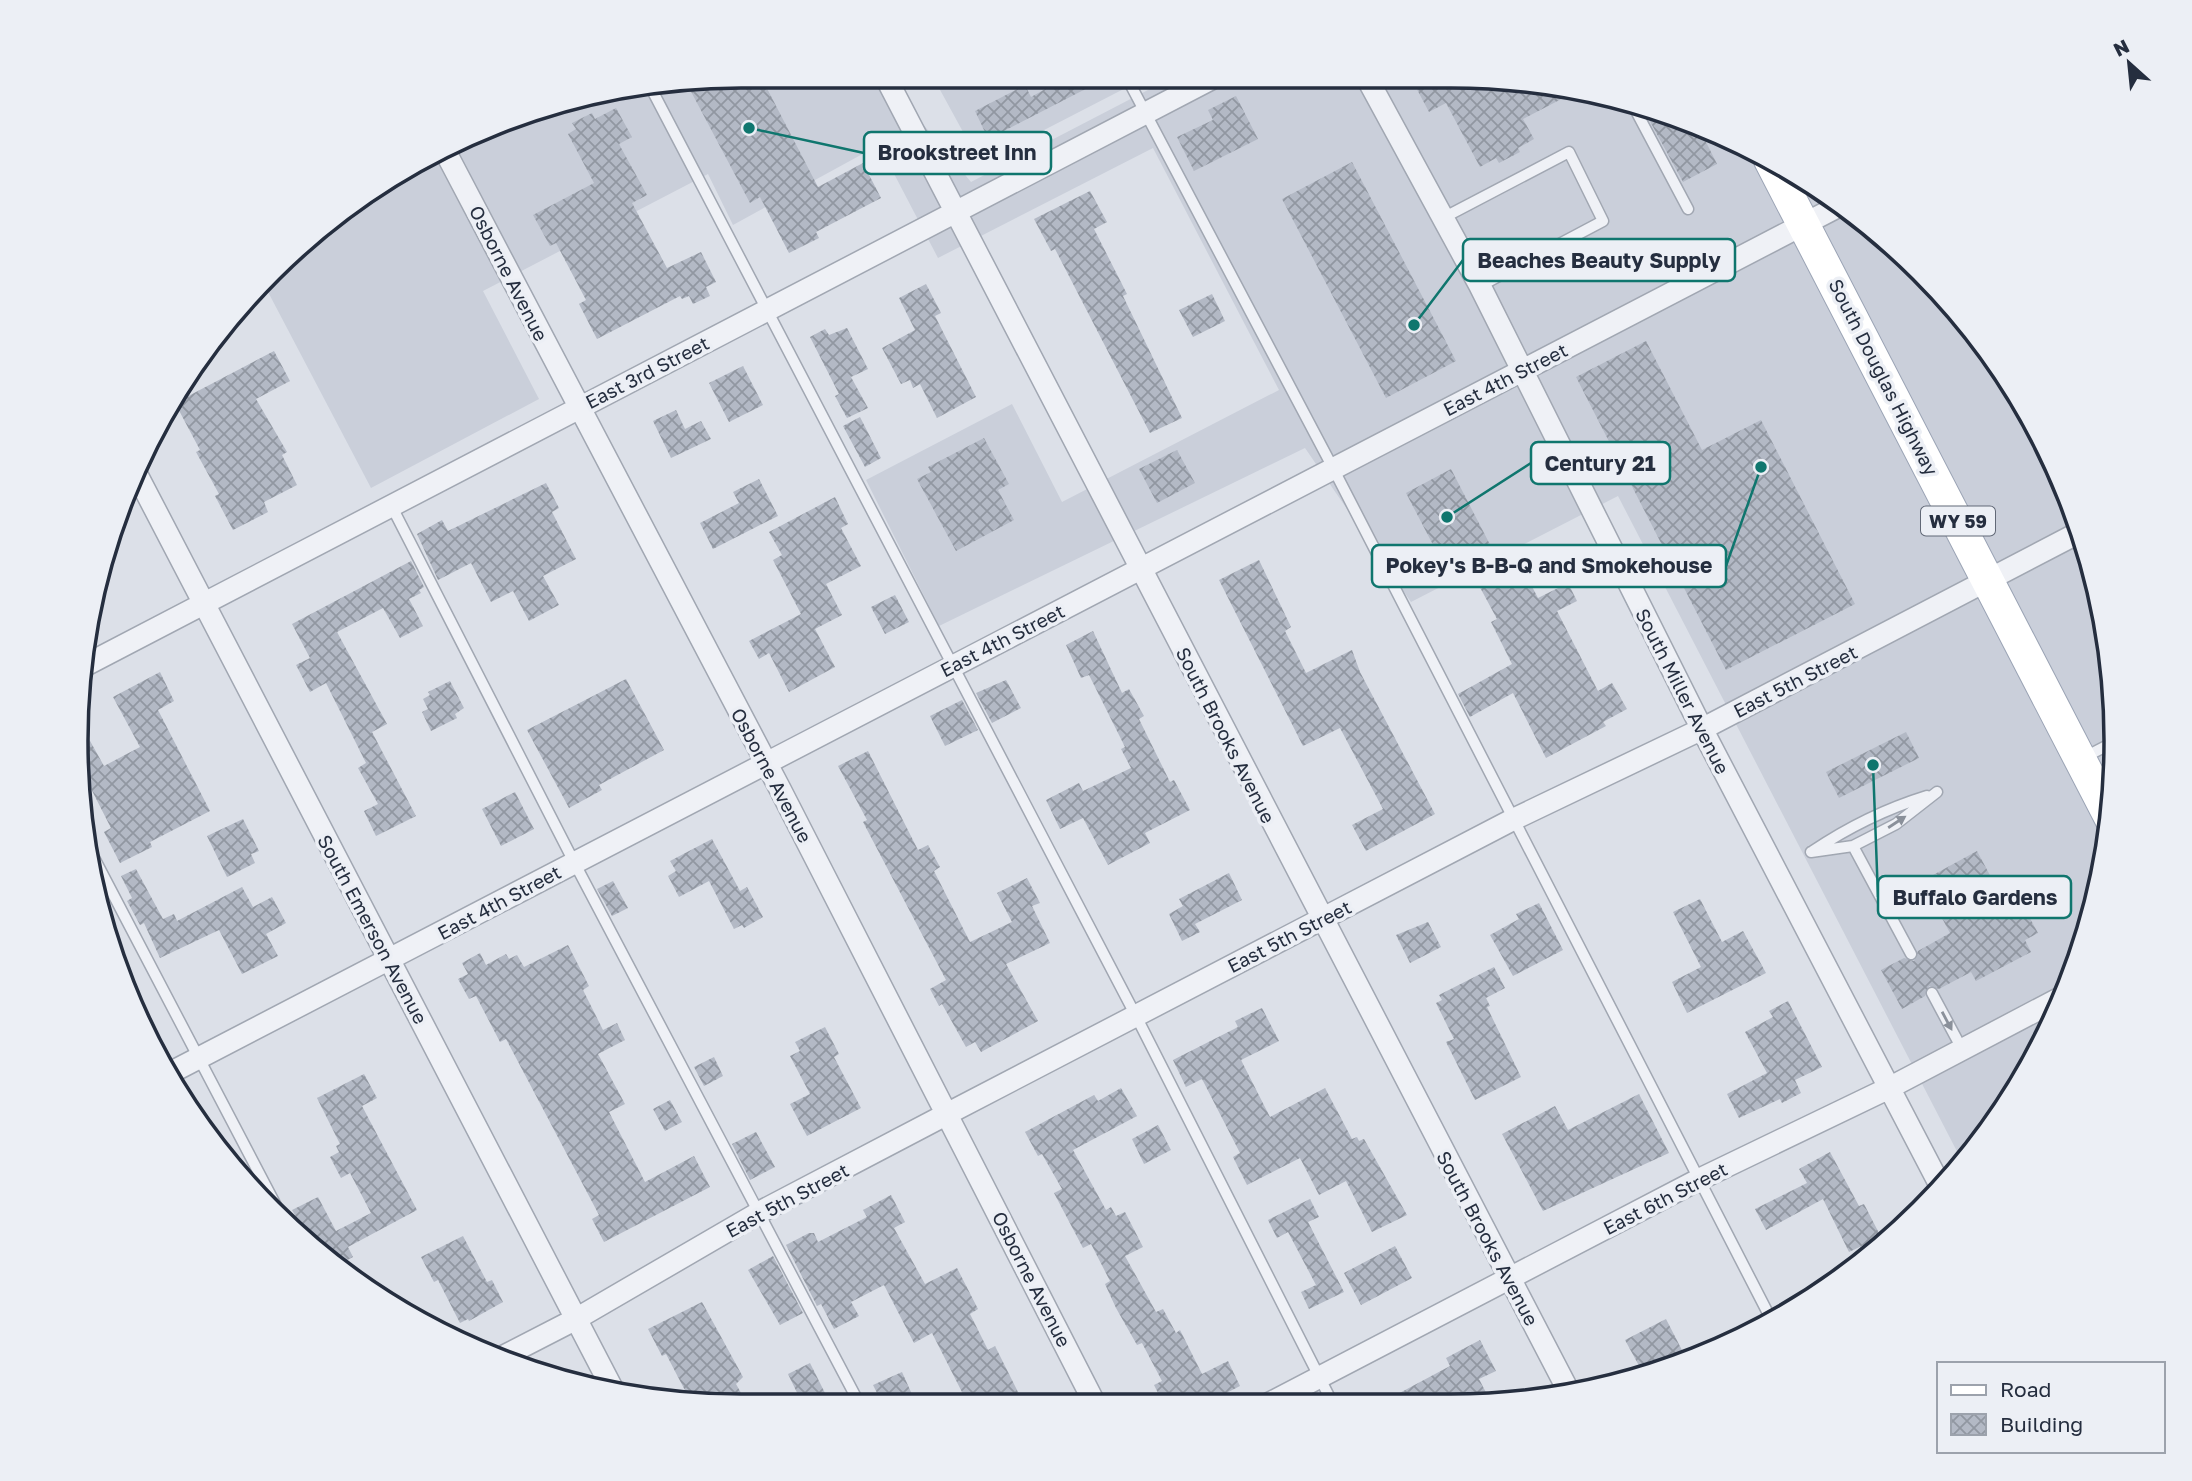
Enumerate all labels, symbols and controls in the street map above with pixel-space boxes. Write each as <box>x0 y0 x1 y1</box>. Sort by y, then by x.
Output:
north arrow <box>2094 28 2164 98</box>
text: N <box>2109 34 2133 61</box>
callout: Brookstreet Inn <box>864 132 1051 174</box>
text: Brookstreet Inn <box>878 139 1036 165</box>
street label: Osborne Avenue <box>465 201 553 345</box>
callout: Beaches Beauty Supply <box>1463 239 1735 281</box>
text: Beaches Beauty Supply <box>1477 247 1721 273</box>
street label: South Douglas Highway <box>1824 275 1944 479</box>
street label: East 3rd Street <box>581 331 713 413</box>
street label: East 4th Street <box>1439 338 1571 420</box>
callout: Century 21 <box>1531 442 1670 484</box>
text: Century 21 <box>1544 450 1656 476</box>
road number: WY 59 <box>1921 506 1995 536</box>
callout: Pokey's B-B-Q and Smokehouse <box>1372 545 1726 587</box>
text: Pokey's B-B-Q and Smokehouse <box>1386 552 1712 578</box>
street label: East 4th Street <box>936 599 1068 681</box>
street label: South Miller Avenue <box>1631 604 1735 778</box>
street label: East 5th Street <box>1729 640 1861 722</box>
street label: South Brooks Avenue <box>1172 643 1280 827</box>
street label: Osborne Avenue <box>727 704 817 846</box>
one-way arrow <box>1887 815 1907 828</box>
street label: South Emerson Avenue <box>313 830 433 1028</box>
street label: East 4th Street <box>433 860 565 944</box>
callout: Buffalo Gardens <box>1878 876 2071 918</box>
text: Buffalo Gardens <box>1893 884 2058 910</box>
street label: East 5th Street <box>1223 895 1355 977</box>
one-way arrow <box>1941 1011 1953 1031</box>
street label: South Brooks Avenue <box>1432 1147 1544 1329</box>
street label: East 6th Street <box>1599 1157 1731 1239</box>
street label: East 5th Street <box>722 1158 852 1242</box>
street label: Osborne Avenue <box>988 1207 1076 1351</box>
legend <box>1937 1362 2164 1453</box>
text: Road <box>2000 1376 2051 1402</box>
text: Building <box>2000 1411 2083 1437</box>

